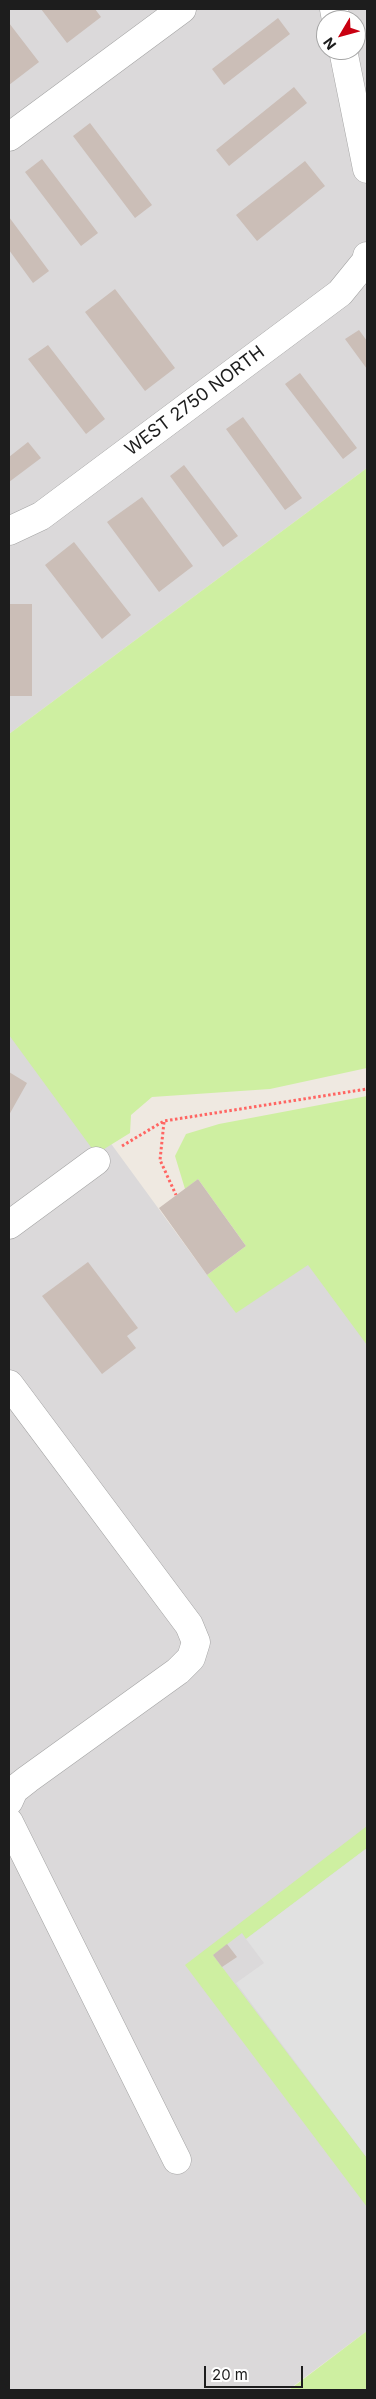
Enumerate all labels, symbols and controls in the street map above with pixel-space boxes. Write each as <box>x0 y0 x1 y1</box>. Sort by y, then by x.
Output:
north arrow <box>316 10 366 60</box>
text: N <box>319 34 339 53</box>
street label: WEST 2750 NORTH <box>121 342 269 460</box>
scale bar <box>206 2356 305 2388</box>
text: 20 m <box>212 2365 248 2384</box>

